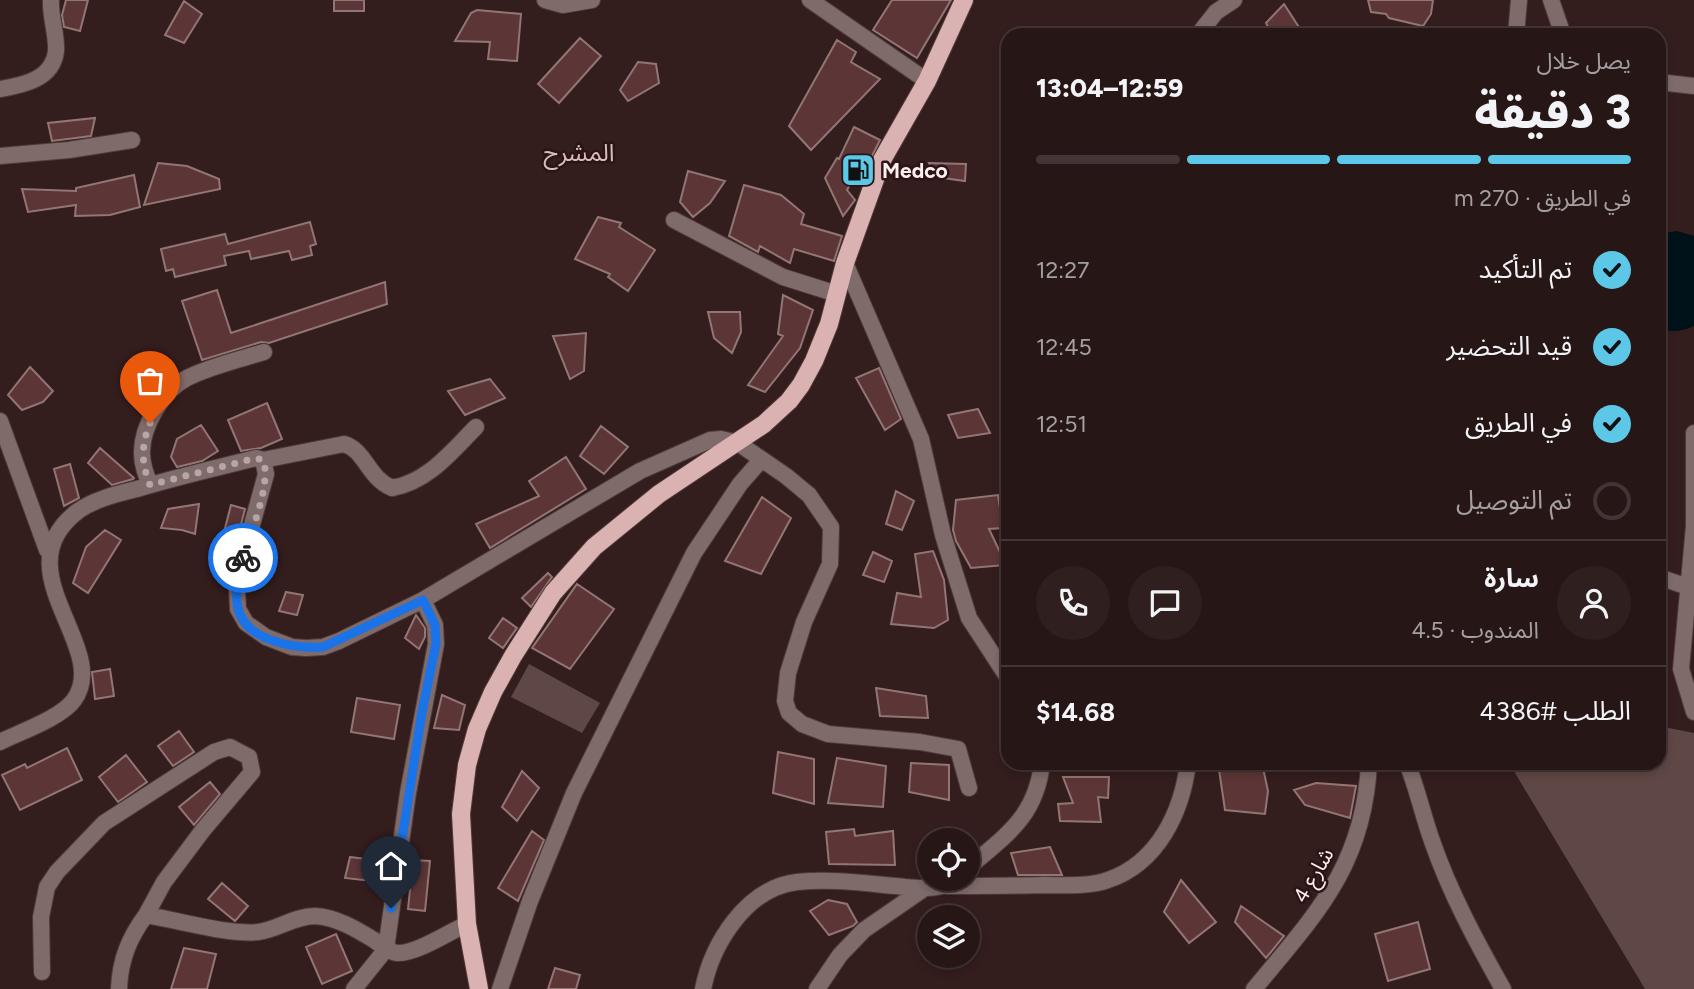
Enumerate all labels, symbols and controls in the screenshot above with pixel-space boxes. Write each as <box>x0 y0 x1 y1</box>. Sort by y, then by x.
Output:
text: يصل خلال <box>1537 47 1631 75</box>
text: 12:59–13:04 <box>1036 72 1183 104</box>
text: 3 دقيقة <box>1474 84 1631 140</box>
district label: المشرح <box>543 138 615 170</box>
fuel station icon: Medco <box>839 151 877 189</box>
place label: Medco <box>882 158 948 183</box>
text: في الطريق · 270 m <box>1454 184 1631 212</box>
icon: check <box>1593 251 1631 289</box>
text: تم التأكيد <box>1479 253 1572 285</box>
text: 12:27 <box>1036 256 1089 284</box>
icon: check <box>1593 328 1631 366</box>
text: قيد التحضير <box>1447 330 1572 362</box>
text: 12:45 <box>1036 333 1092 361</box>
pin <box>120 351 180 423</box>
icon: bag <box>131 362 169 400</box>
icon: check <box>1593 405 1631 443</box>
text: في الطريق <box>1465 407 1572 439</box>
text: 12:51 <box>1036 410 1087 438</box>
text: تم التوصيل <box>1456 484 1572 516</box>
courier <box>208 523 278 593</box>
icon: bike <box>224 539 262 577</box>
text: سارة <box>1484 562 1539 594</box>
button: phone <box>1036 566 1110 640</box>
button: chat <box>1128 566 1202 640</box>
button: person <box>1557 566 1631 640</box>
text: المندوب · 4.5 <box>1412 616 1539 644</box>
text: الطلب #4386 <box>1480 695 1631 727</box>
text: $14.68 <box>1036 696 1115 728</box>
map controls <box>917 828 980 968</box>
button: locate <box>917 828 980 891</box>
pin <box>361 836 421 908</box>
street label: شارع 4 <box>1287 843 1341 908</box>
icon: home <box>372 847 410 885</box>
button: layers <box>917 905 980 968</box>

